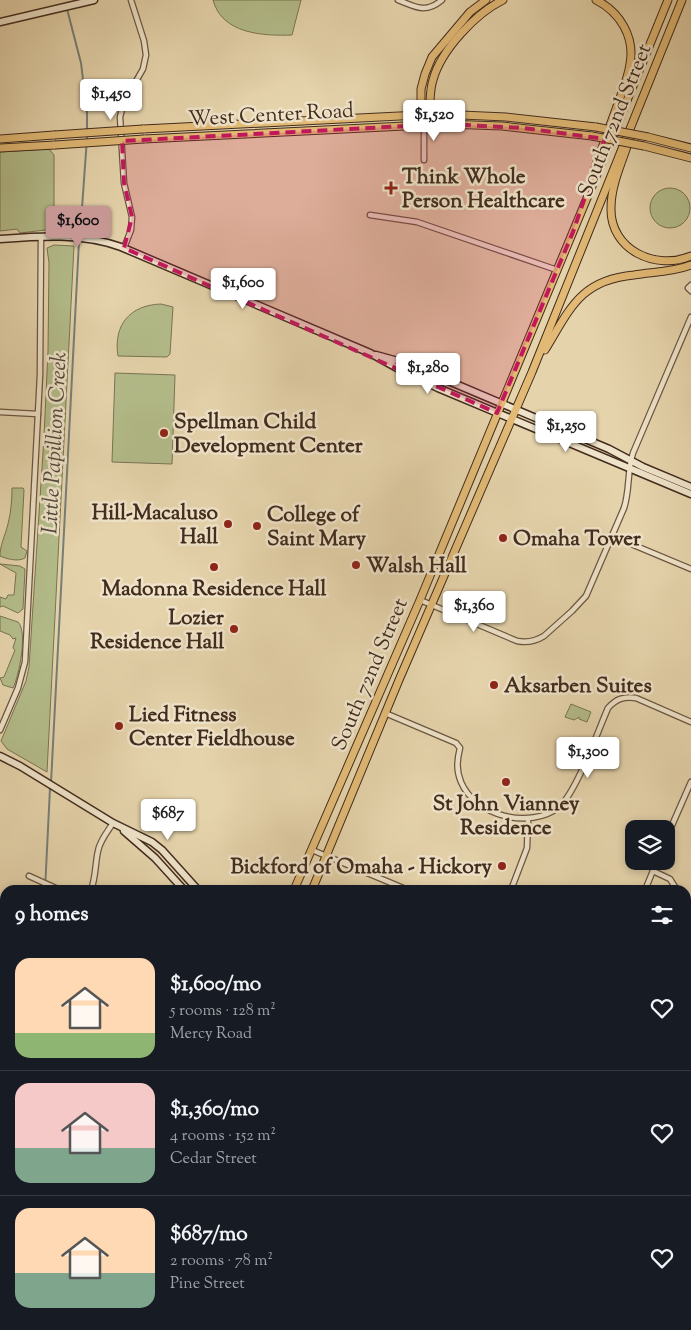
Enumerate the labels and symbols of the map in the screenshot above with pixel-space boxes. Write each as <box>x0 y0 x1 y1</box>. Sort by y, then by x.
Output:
street label: South 72nd Street <box>571 40 660 202</box>
pin: $1,450 <box>70 78 152 121</box>
street label: West Center Road <box>188 97 355 135</box>
pin: $1,520 <box>393 100 475 142</box>
place label: Think Whole Person Healthcare <box>402 163 565 217</box>
marker: Think Whole Person Healthcare <box>384 181 398 195</box>
pin: $1,600 <box>37 206 119 248</box>
pin: $1,600 <box>202 268 284 310</box>
water label: Little Papillion Creek <box>35 351 77 535</box>
pin: $1,280 <box>387 352 469 395</box>
place label: Spellman Child Development Center <box>174 408 363 462</box>
pin: $1,250 <box>525 410 607 453</box>
marker: Spellman Child Development Center <box>158 427 170 439</box>
place label: Hill-Macaluso Hall <box>92 499 218 553</box>
place label: College of Saint Mary <box>267 501 367 555</box>
marker: Hill-Macaluso Hall <box>222 518 234 530</box>
marker: College of Saint Mary <box>251 520 263 532</box>
place label: Omaha Tower <box>513 525 641 555</box>
marker: Omaha Tower <box>497 532 509 544</box>
place label: Walsh Hall <box>366 552 467 582</box>
marker: Walsh Hall <box>350 559 362 571</box>
marker: Madonna Residence Hall <box>208 561 220 573</box>
place label: Madonna Residence Hall <box>102 575 326 605</box>
pin: $1,360 <box>433 590 515 633</box>
street label: South 72nd Street <box>325 594 416 756</box>
place label: Lozier Residence Hall <box>90 604 224 658</box>
marker: Lozier Residence Hall <box>228 623 240 635</box>
place label: Aksarben Suites <box>504 672 652 702</box>
marker: Aksarben Suites <box>488 679 500 691</box>
place label: Lied Fitness Center Fieldhouse <box>129 701 295 755</box>
marker: Lied Fitness Center Fieldhouse <box>113 720 125 732</box>
pin: $1,300 <box>547 736 629 779</box>
marker: St John Vianney Residence <box>500 776 512 788</box>
place label: St John Vianney Residence <box>433 790 580 844</box>
pin: $687 <box>138 798 198 841</box>
place label: Bickford of Omaha - Hickory <box>231 853 493 883</box>
marker: Bickford of Omaha - Hickory <box>496 860 508 872</box>

